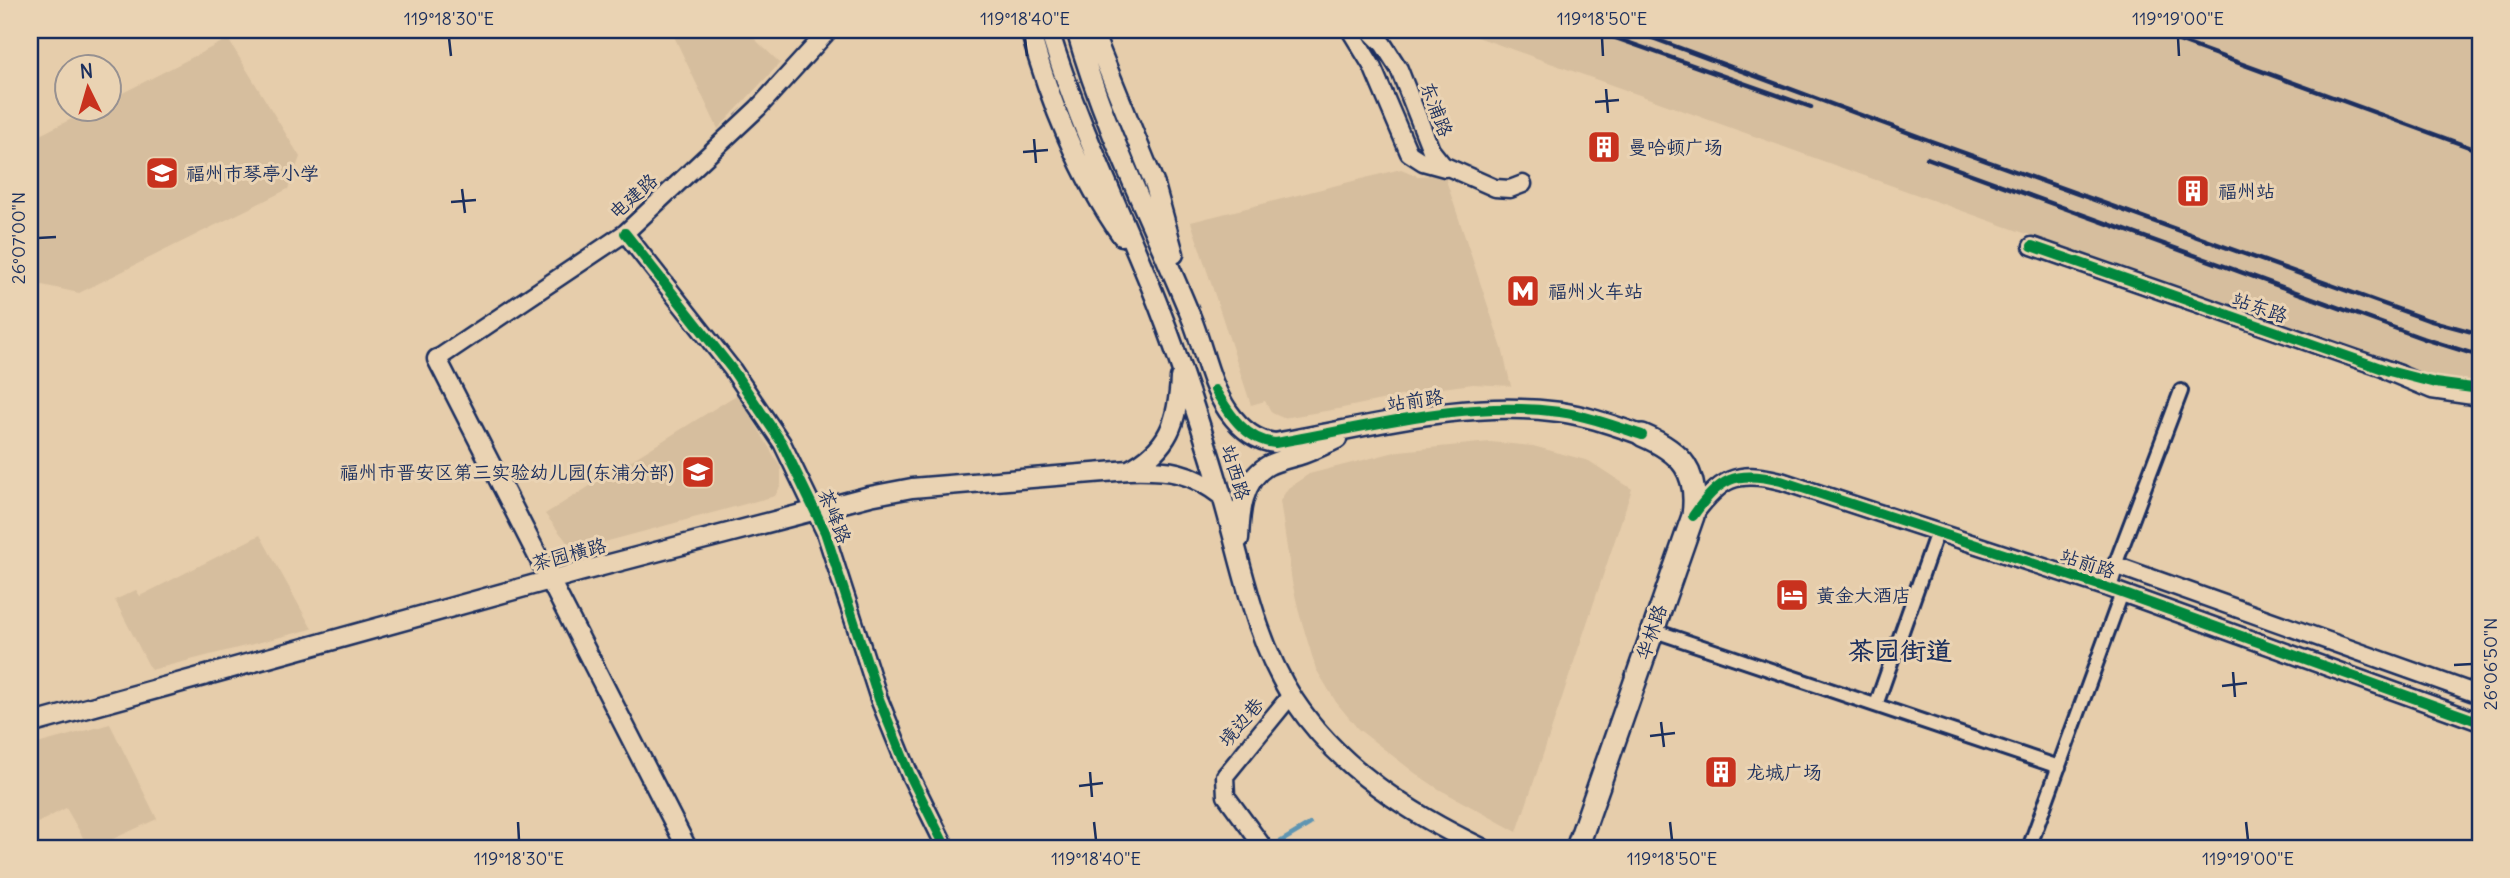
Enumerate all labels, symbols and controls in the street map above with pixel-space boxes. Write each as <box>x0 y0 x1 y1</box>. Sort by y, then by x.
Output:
text: 119°18'30"E <box>404 7 494 30</box>
text: 119°18'40"E <box>980 7 1070 30</box>
text: 119°18'50"E <box>1557 7 1647 30</box>
text: 119°19'00"E <box>2132 7 2224 30</box>
north arrow <box>52 52 122 122</box>
text: N <box>79 59 94 84</box>
street label: 东浦路 <box>1416 78 1458 140</box>
building icon: 曼哈顿广场 <box>1585 128 1623 166</box>
place label: 曼哈顿广场 <box>1628 135 1723 159</box>
school or university icon: 福州市琴亭小学 <box>143 154 181 192</box>
place label: 福州市琴亭小学 <box>186 161 319 185</box>
street label: 电建路 <box>604 168 662 224</box>
building icon: 福州站 <box>2174 172 2212 210</box>
place label: 福州站 <box>2218 179 2275 203</box>
text: 26°07'00"N <box>7 192 30 284</box>
metro station icon: 福州火车站 <box>1504 272 1542 310</box>
place label: 福州火车站 <box>1548 279 1643 303</box>
street label: 站东路 <box>2229 286 2291 328</box>
street label: 站前路 <box>1385 384 1445 416</box>
street label: 站西路 <box>1216 441 1256 503</box>
school or university icon: 福州市晋安区第三实验幼儿园(东浦分部) <box>679 453 717 491</box>
place label: 福州市晋安区第三实验幼儿园(东浦分部) <box>340 460 674 484</box>
street label: 茶峰路 <box>813 485 857 547</box>
street label: 茶园横路 <box>529 533 609 575</box>
street label: 站前路 <box>2057 543 2119 583</box>
hotel icon: 黄金大酒店 <box>1773 576 1811 614</box>
place label: 黄金大酒店 <box>1816 583 1911 607</box>
street label: 华林路 <box>1630 601 1672 663</box>
text: 26°06'50"N <box>2479 618 2502 710</box>
district label: 茶园街道 <box>1848 634 1952 667</box>
street label: 境边巷 <box>1213 692 1269 752</box>
building icon: 龙城广场 <box>1702 753 1740 791</box>
place label: 龙城广场 <box>1746 760 1822 784</box>
text: 119°18'30"E <box>474 847 564 870</box>
text: 119°18'40"E <box>1051 847 1141 870</box>
text: 119°18'50"E <box>1627 847 1717 870</box>
text: 119°19'00"E <box>2202 847 2294 870</box>

